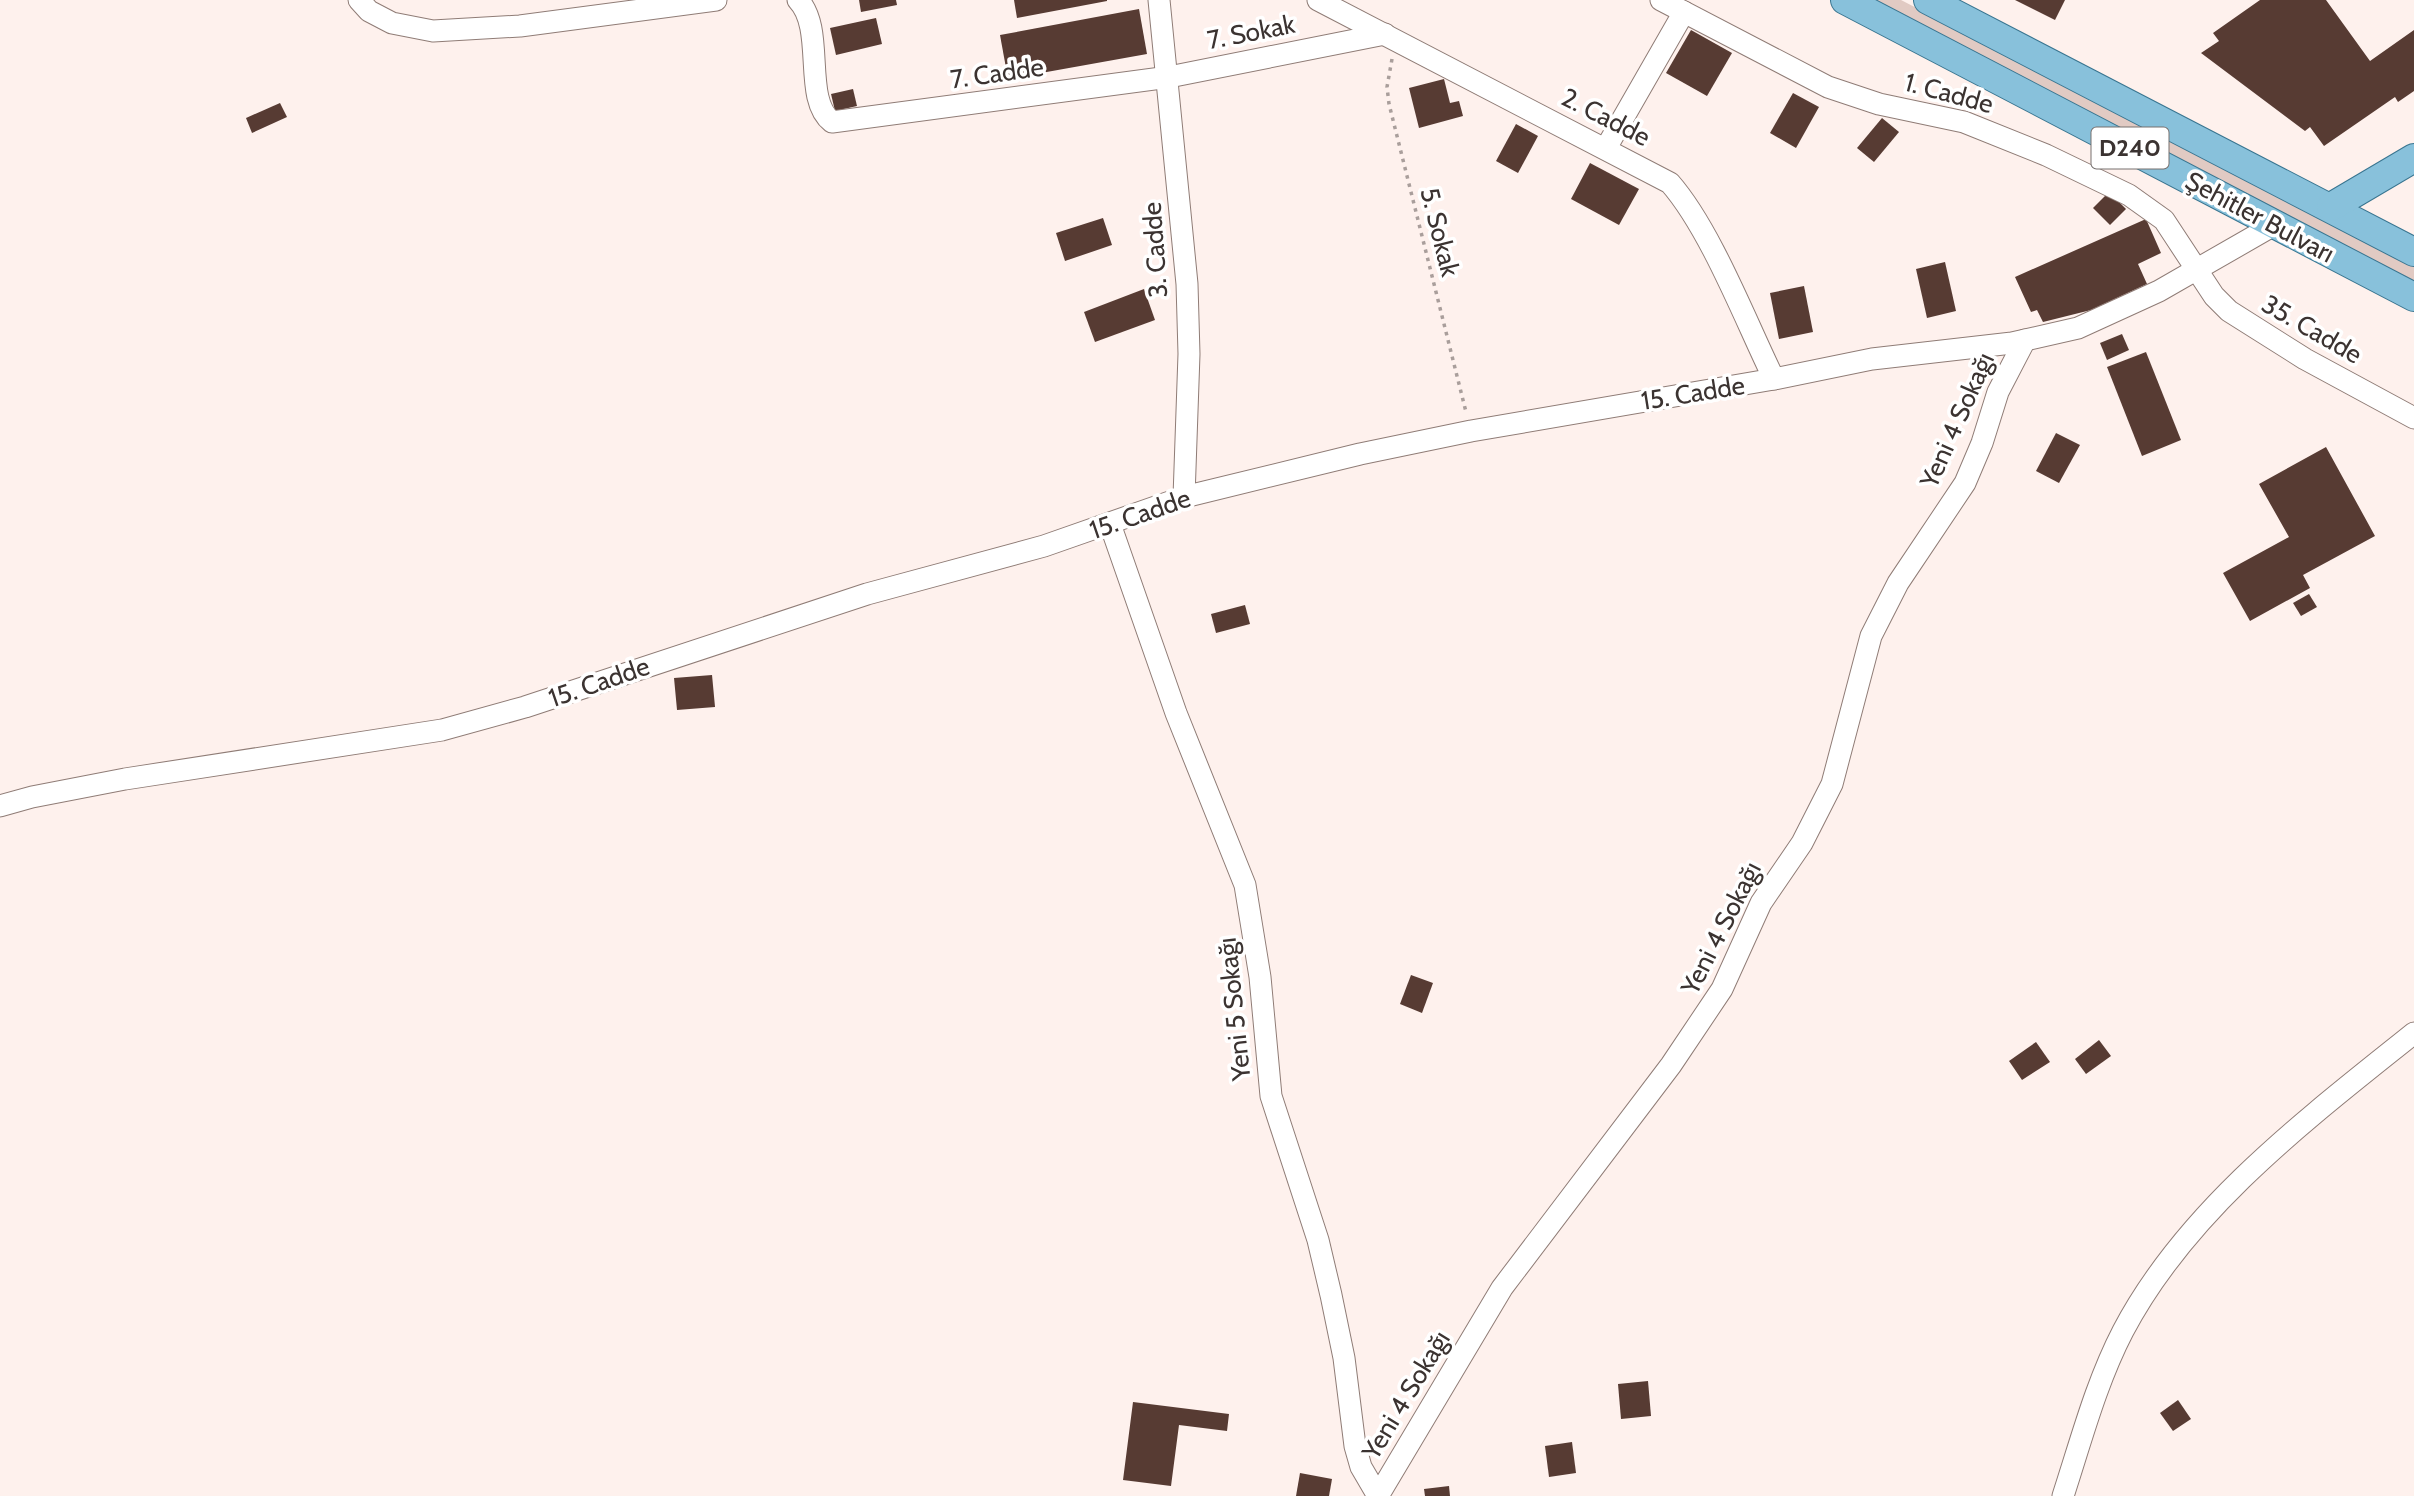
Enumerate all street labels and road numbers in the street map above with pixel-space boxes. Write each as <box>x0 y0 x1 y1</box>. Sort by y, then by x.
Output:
street label: 7. Sokak <box>1205 8 1298 56</box>
street label: 7. Cadde <box>948 51 1046 95</box>
street label: 1. Cadde <box>1901 66 1997 120</box>
street label: 2. Cadde <box>1556 81 1656 153</box>
road number: D240 <box>2092 128 2168 168</box>
street label: Şehitler Bulvarı <box>2180 164 2340 270</box>
street label: 5. Sokak <box>1414 184 1467 280</box>
street label: 3. Cadde <box>1136 201 1174 299</box>
street label: 35. Cadde <box>2256 288 2368 370</box>
street label: Yeni 4 Sokağı <box>1913 347 2001 493</box>
street label: 15. Cadde <box>1639 369 1747 417</box>
street label: 15. Cadde <box>1085 482 1195 546</box>
street label: 15. Cadde <box>544 650 654 714</box>
street label: Yeni 4 Sokağı <box>1673 856 1768 1001</box>
street label: Yeni 5 Sokağı <box>1211 936 1258 1083</box>
street label: Yeni 4 Sokağı <box>1355 1325 1457 1466</box>

